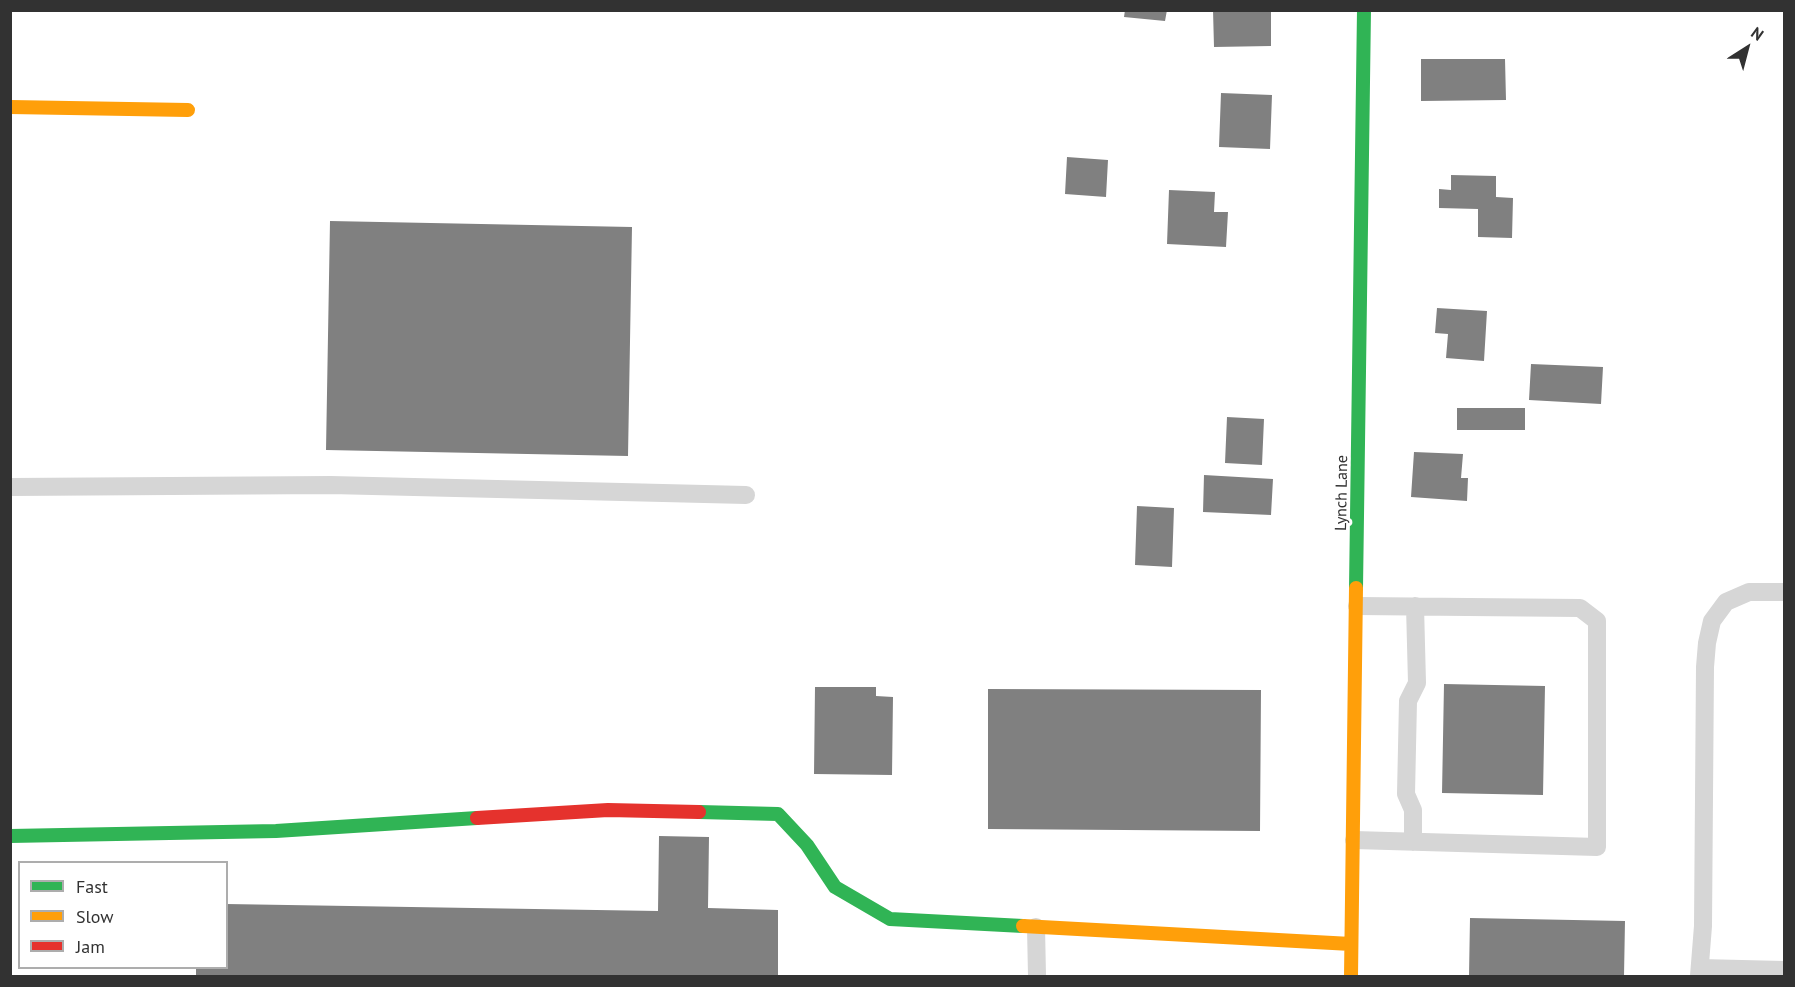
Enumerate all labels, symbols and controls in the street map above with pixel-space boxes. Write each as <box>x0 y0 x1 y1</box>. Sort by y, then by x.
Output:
north arrow <box>1717 18 1777 78</box>
text: N <box>1747 22 1768 45</box>
street label: Lynch Lane <box>1332 455 1352 531</box>
legend <box>18 861 228 969</box>
text: Fast <box>76 875 108 898</box>
text: Slow <box>76 905 114 928</box>
text: Jam <box>76 935 105 958</box>

